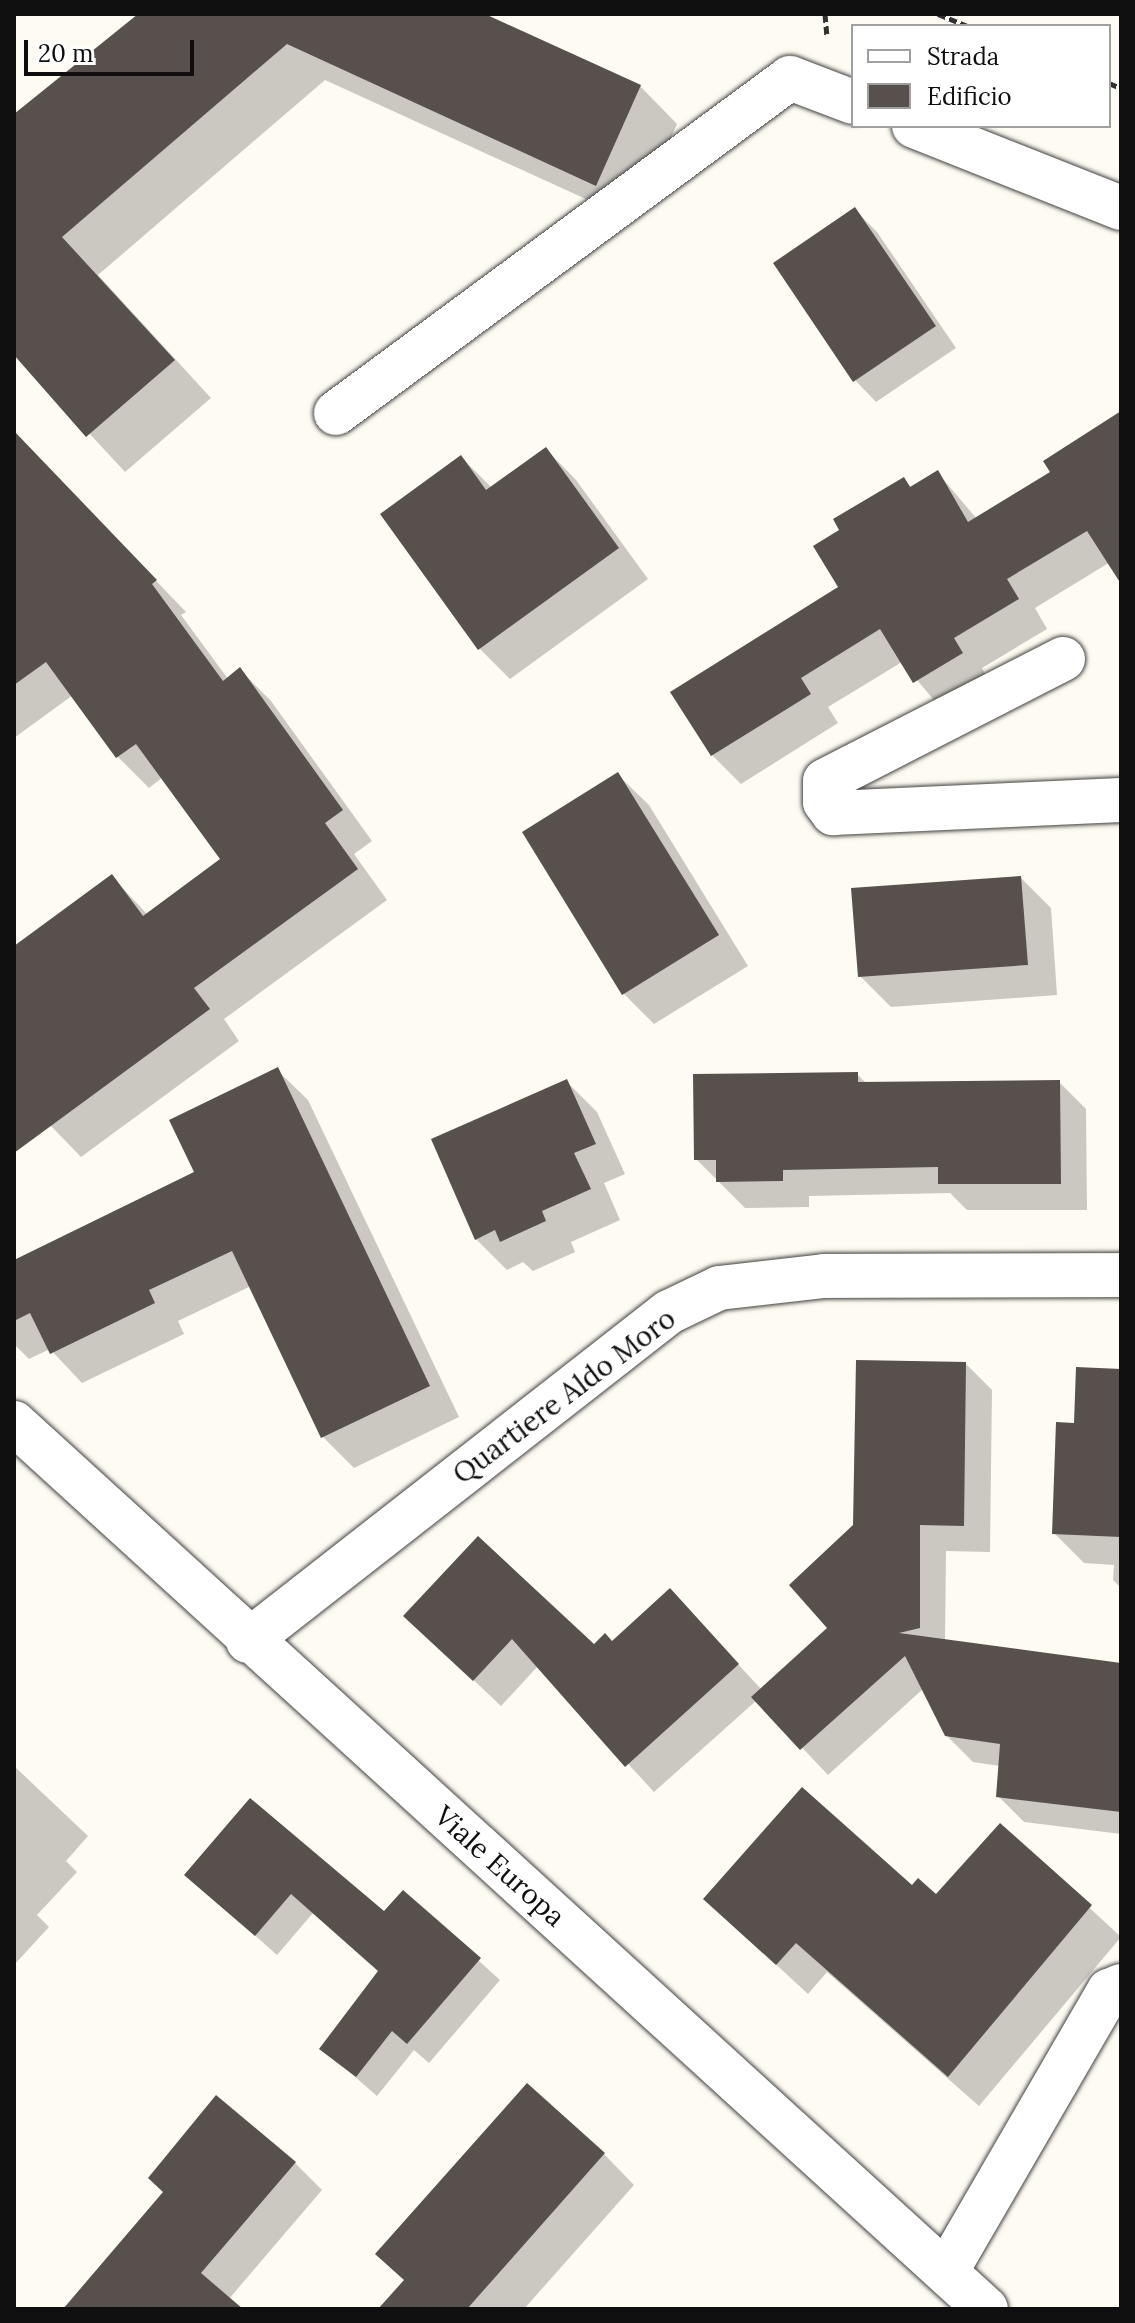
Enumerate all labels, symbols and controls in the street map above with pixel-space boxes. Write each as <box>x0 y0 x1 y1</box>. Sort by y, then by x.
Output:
scale bar <box>28 24 198 74</box>
legend <box>851 24 1111 128</box>
text: 20 m <box>38 38 94 69</box>
text: Strada <box>927 41 999 72</box>
text: Edificio <box>927 81 1012 112</box>
street label: Quartiere Aldo Moro <box>446 1301 682 1491</box>
street label: Viale Europa <box>428 1799 572 1933</box>

